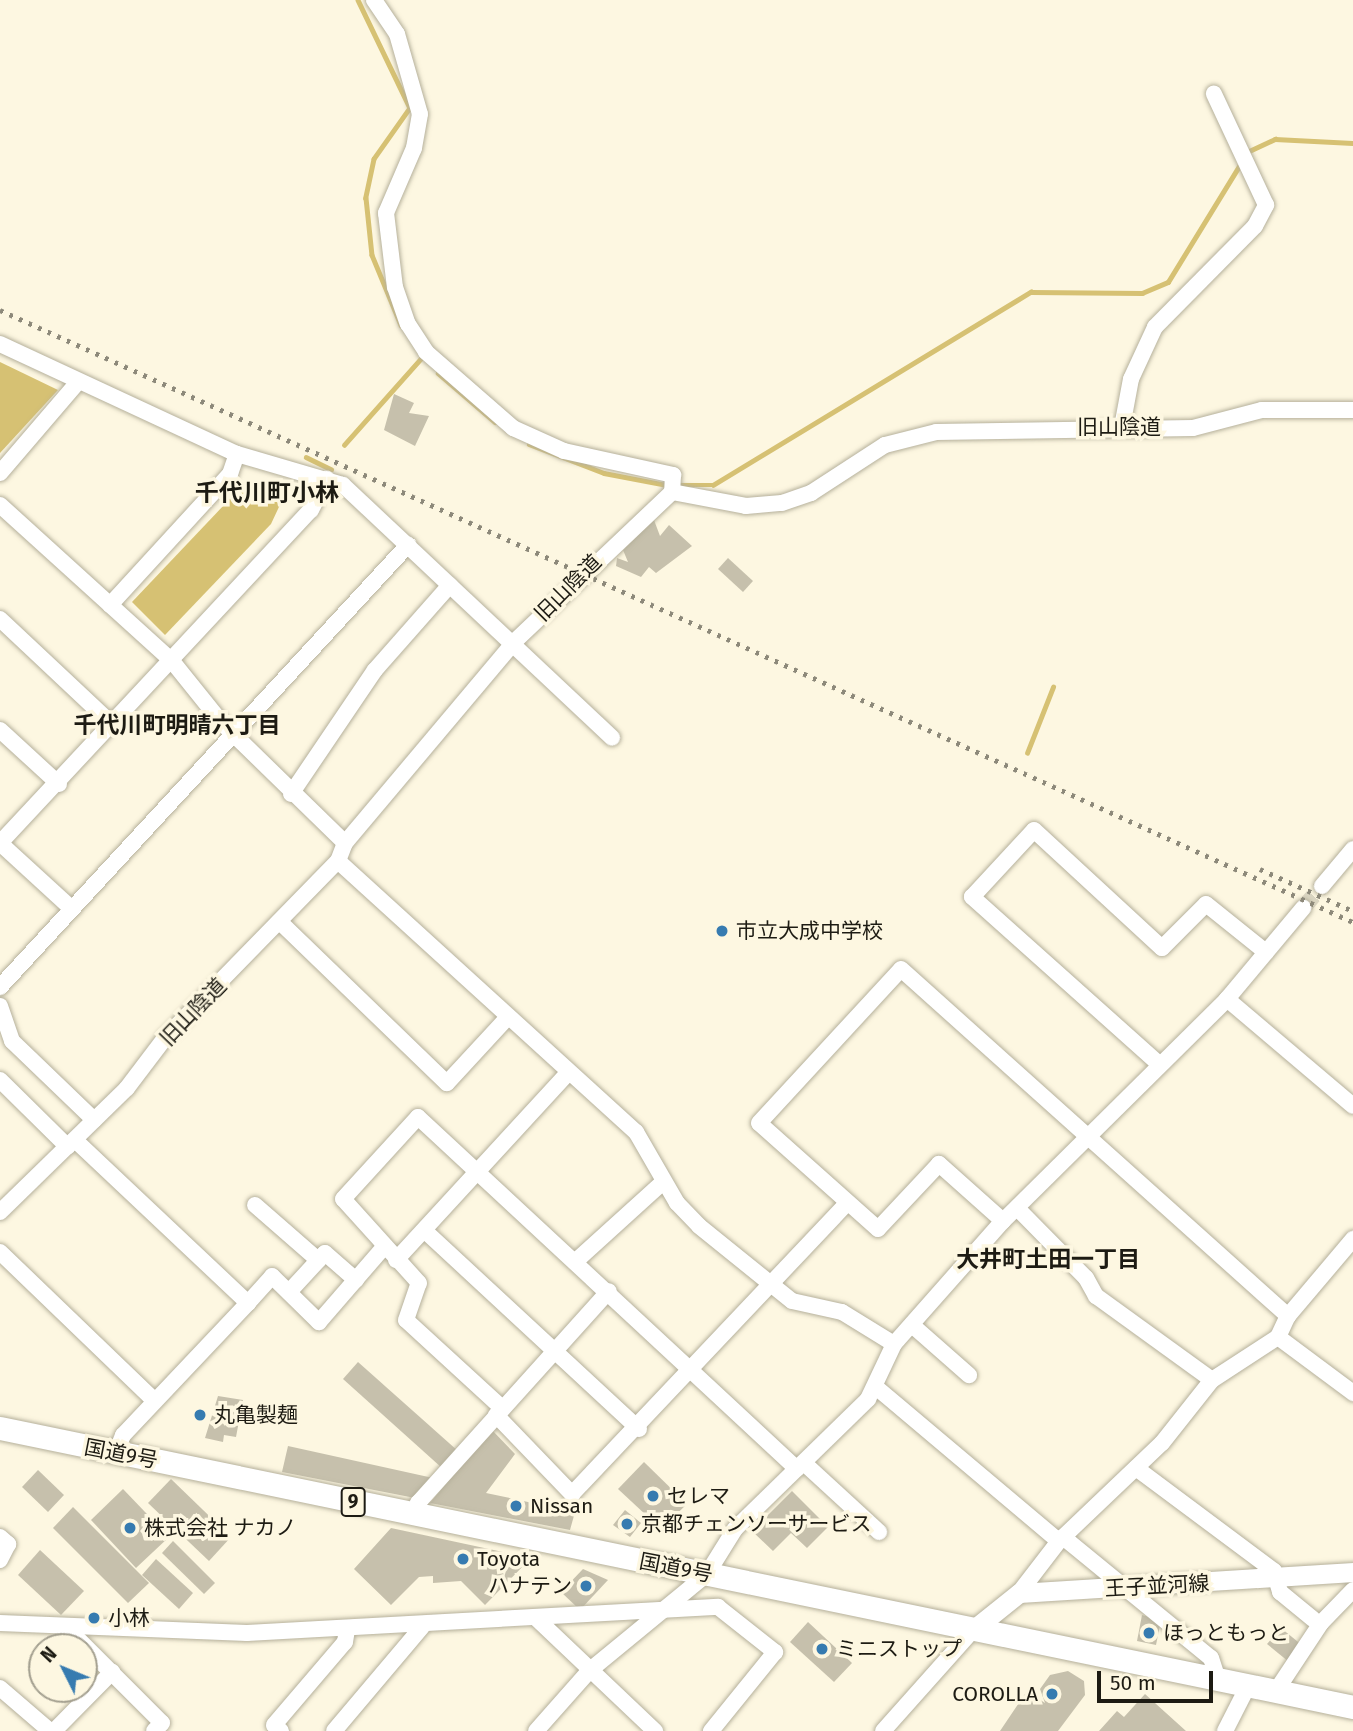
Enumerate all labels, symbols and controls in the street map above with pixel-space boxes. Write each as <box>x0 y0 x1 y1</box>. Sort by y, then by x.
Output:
street label: 旧山陰道 <box>1077 414 1161 440</box>
district label: 千代川町小林 <box>195 480 339 508</box>
street label: 旧山陰道 <box>529 549 607 627</box>
district label: 千代川町明晴六丁目 <box>74 711 280 739</box>
place label: 市立大成中学校 <box>736 918 883 944</box>
marker: 市立大成中学校 <box>714 923 730 939</box>
street label: 旧山陰道 <box>155 973 231 1051</box>
district label: 大井町土田一丁目 <box>956 1245 1140 1273</box>
place label: 丸亀製麺 <box>214 1402 298 1428</box>
marker: 丸亀製麺 <box>192 1407 208 1423</box>
street label: 国道9号 <box>82 1435 160 1473</box>
place label: セレマ <box>667 1483 730 1509</box>
road number: 9 <box>339 1486 367 1518</box>
marker: セレマ <box>645 1488 661 1504</box>
place label: Nissan <box>530 1493 593 1519</box>
marker: Nissan <box>508 1498 524 1514</box>
place label: 京都チェンソーサービス <box>641 1511 872 1537</box>
place label: 株式会社 ナカノ <box>144 1515 297 1541</box>
marker: 京都チェンソーサービス <box>619 1516 635 1532</box>
marker: 株式会社 ナカノ <box>122 1520 138 1536</box>
place label: Toyota <box>477 1546 540 1572</box>
street label: 国道9号 <box>637 1549 715 1587</box>
marker: Toyota <box>455 1551 471 1567</box>
street label: 王子並河線 <box>1104 1571 1210 1601</box>
place label: ハナテン <box>488 1573 572 1599</box>
marker: ハナテン <box>578 1578 594 1594</box>
place label: 小林 <box>108 1605 150 1631</box>
marker: 小林 <box>86 1610 102 1626</box>
place label: ほっともっと <box>1163 1620 1289 1646</box>
marker: ほっともっと <box>1141 1625 1157 1641</box>
north arrow <box>28 1633 98 1703</box>
place label: ミニストップ <box>836 1636 962 1662</box>
marker: ミニストップ <box>814 1641 830 1657</box>
text: N <box>36 1642 61 1667</box>
scale bar <box>1101 1658 1216 1702</box>
text: 50 m <box>1110 1670 1156 1696</box>
place label: COROLLA <box>952 1681 1038 1707</box>
marker: COROLLA <box>1044 1686 1060 1702</box>

